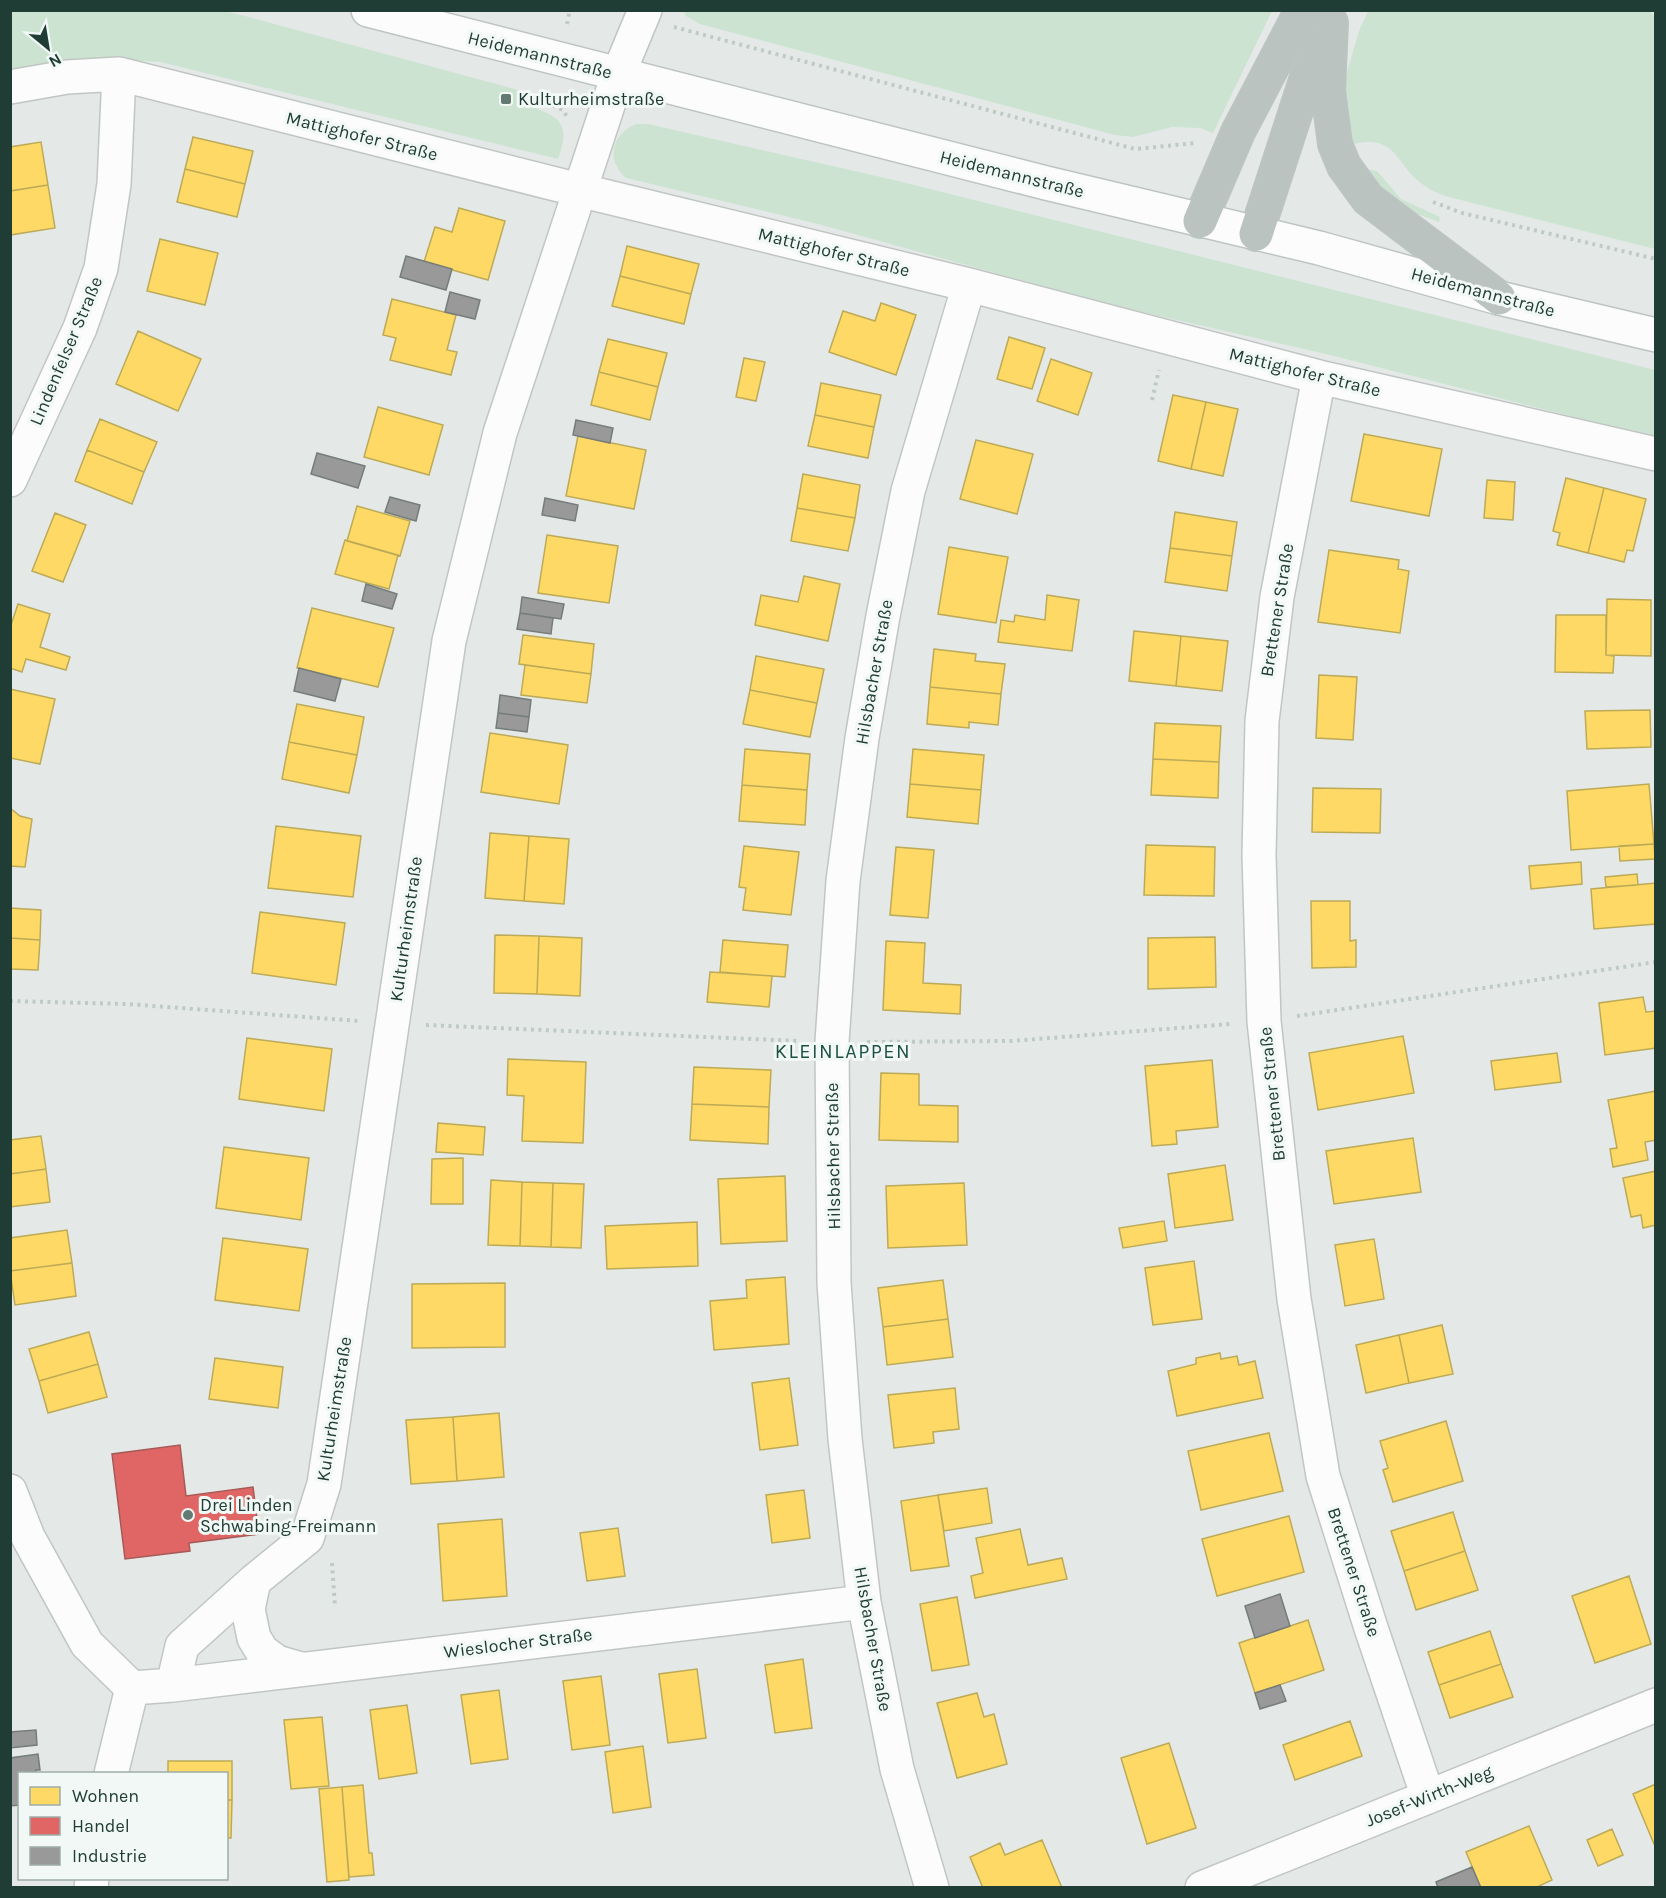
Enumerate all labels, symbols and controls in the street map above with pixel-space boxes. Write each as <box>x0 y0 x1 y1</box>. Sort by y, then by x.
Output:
north arrow <box>18 18 78 78</box>
street label: Heidemannstraße <box>466 26 614 84</box>
text: N <box>46 49 65 72</box>
place label: Kulturheimstraße <box>518 88 664 110</box>
marker: Kulturheimstraße <box>499 92 513 106</box>
street label: Mattighofer Straße <box>284 107 440 165</box>
street label: Heidemannstraße <box>938 145 1086 203</box>
street label: Mattighofer Straße <box>756 223 912 281</box>
street label: Heidemannstraße <box>1409 262 1557 322</box>
street label: Lindenfelser Straße <box>25 273 107 429</box>
street label: Mattighofer Straße <box>1227 343 1383 401</box>
street label: Brettener Straße <box>1256 542 1298 678</box>
street label: Hilsbacher Straße <box>850 598 898 746</box>
street label: Kulturheimstraße <box>385 855 427 1003</box>
street label: Brettener Straße <box>1254 1026 1290 1162</box>
district label: KLEINLAPPEN <box>775 1040 911 1063</box>
street label: Hilsbacher Straße <box>821 1082 845 1230</box>
street label: Kulturheimstraße <box>312 1335 356 1483</box>
place label: Drei Linden Schwabing-Freimann <box>200 1494 376 1537</box>
street label: Brettener Straße <box>1323 1504 1385 1640</box>
marker: Drei Linden Schwabing-Freimann <box>181 1508 195 1522</box>
street label: Hilsbacher Straße <box>849 1565 897 1713</box>
street label: Wieslocher Straße <box>442 1623 594 1663</box>
street label: Josef-Wirth-Weg <box>1362 1761 1496 1831</box>
legend <box>18 1772 228 1880</box>
text: Wohnen <box>72 1785 139 1807</box>
text: Handel <box>72 1815 130 1837</box>
text: Industrie <box>72 1845 147 1867</box>

